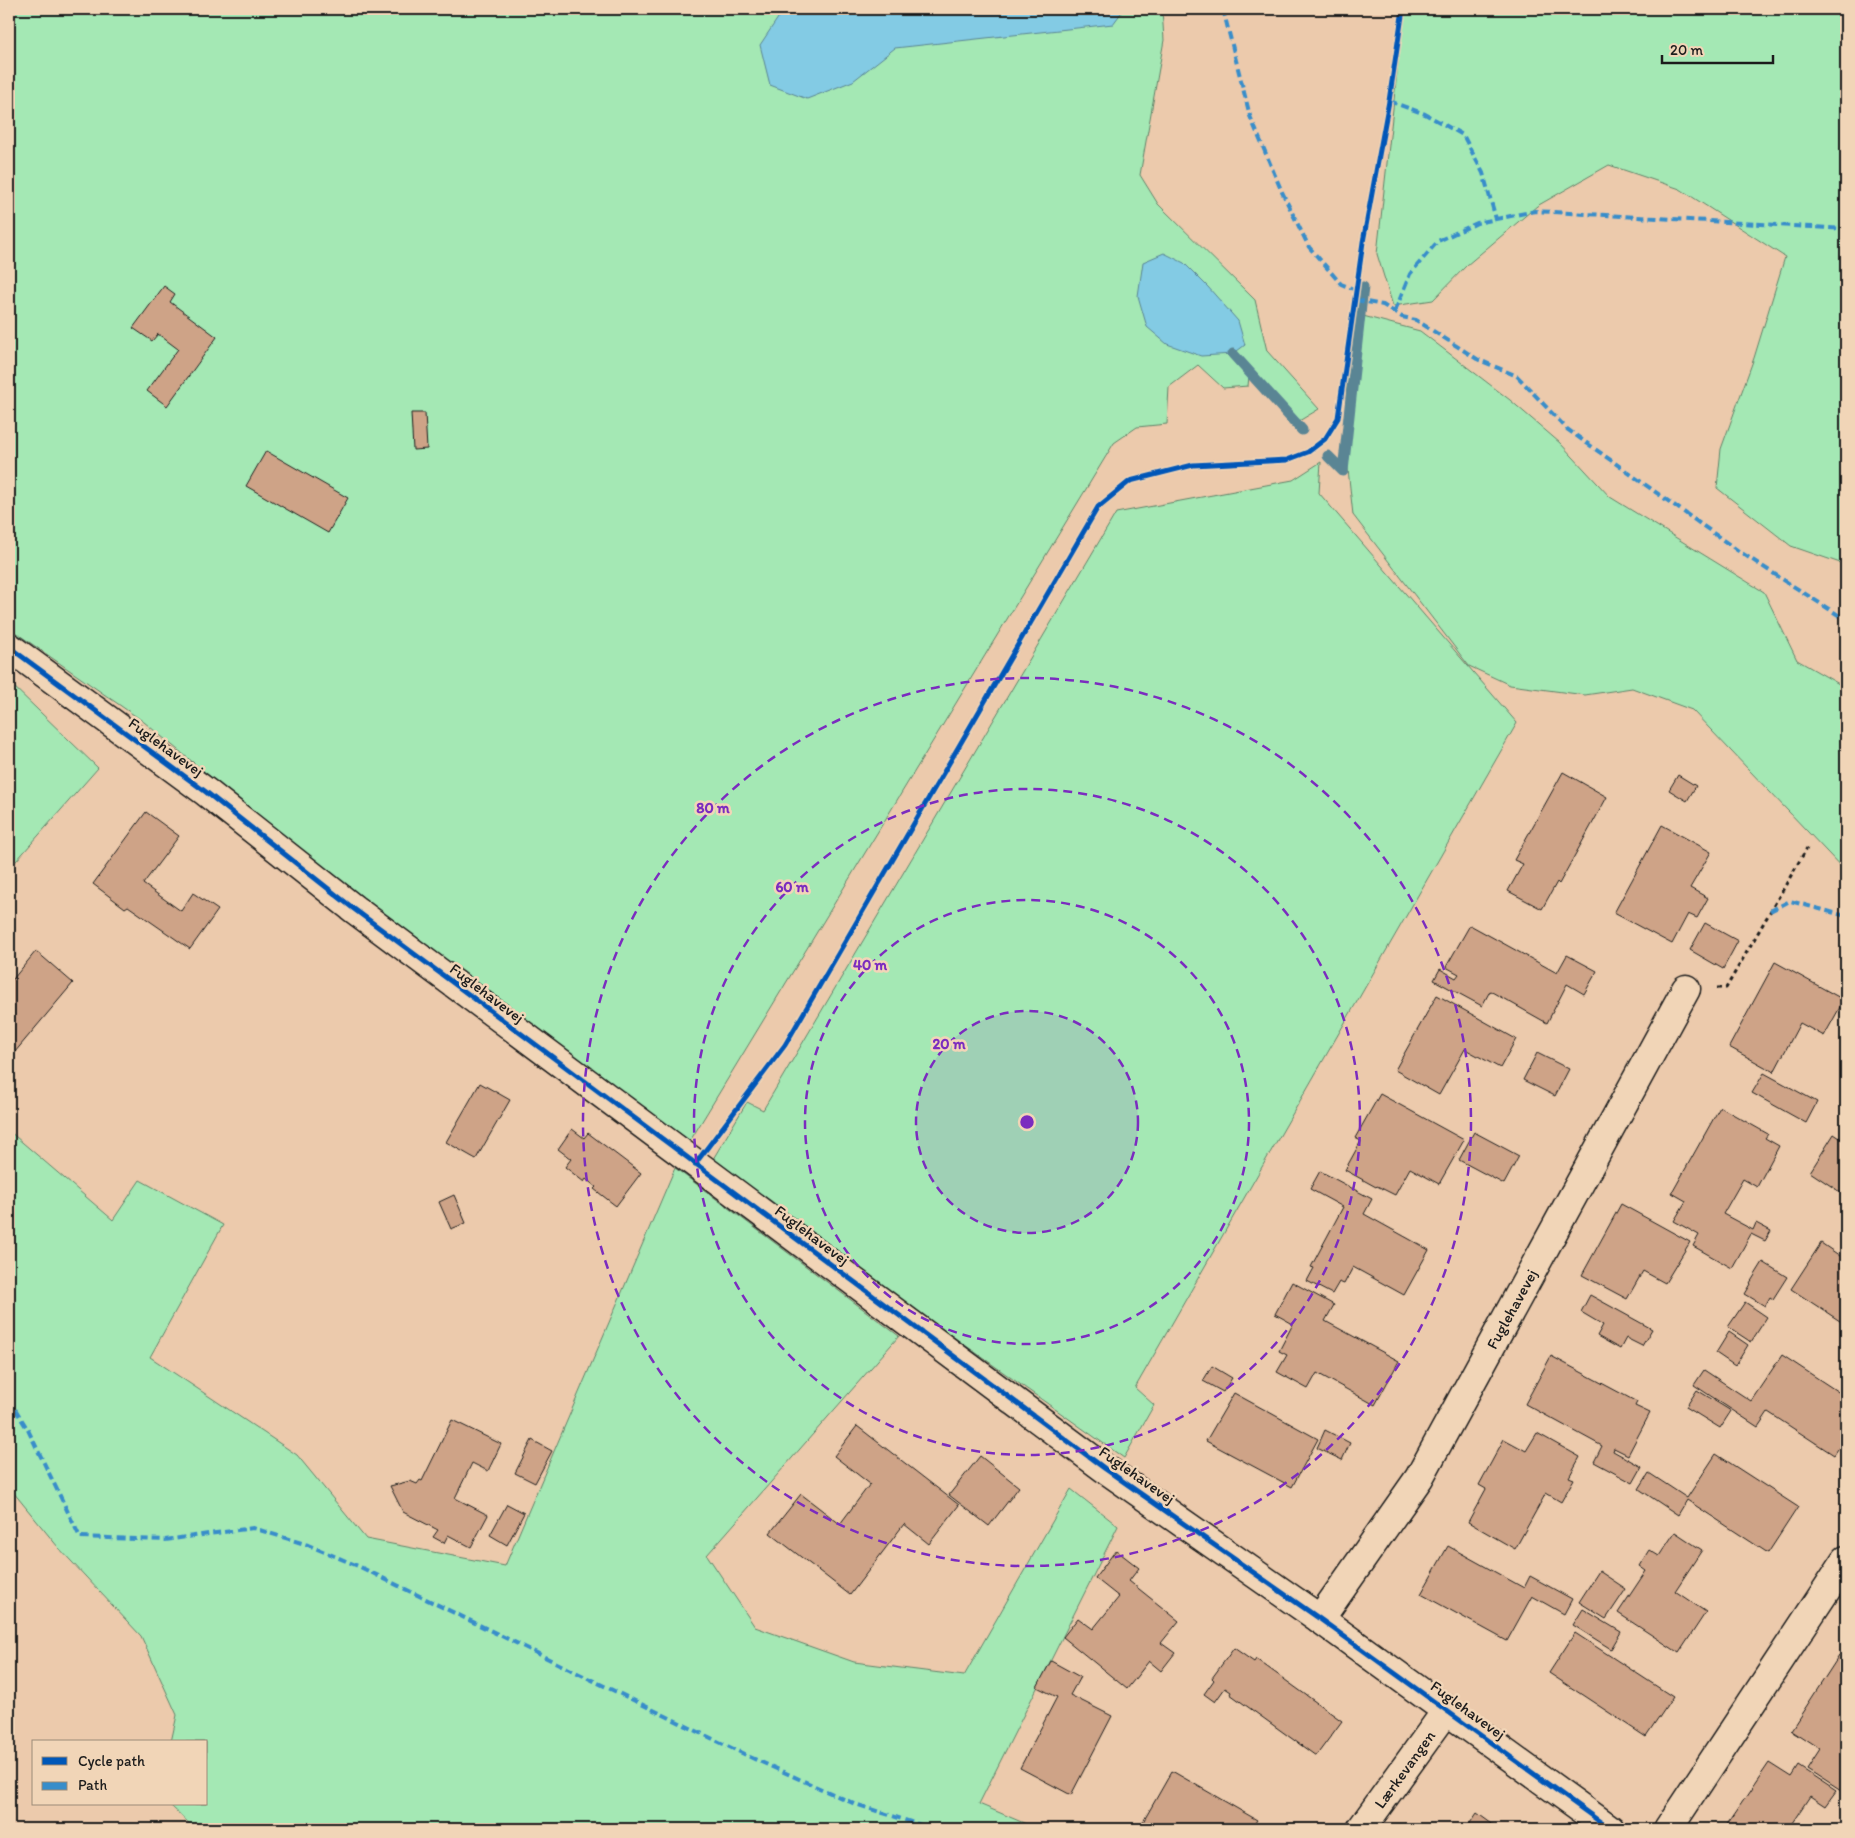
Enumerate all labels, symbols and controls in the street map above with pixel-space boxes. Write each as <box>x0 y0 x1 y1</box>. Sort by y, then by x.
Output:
scale bar <box>1662 32 1774 64</box>
text: 20 m <box>1670 41 1704 59</box>
street label: Fuglehavevej <box>125 713 207 781</box>
text: 80 m <box>696 799 730 817</box>
text: 60 m <box>775 878 809 896</box>
text: 40 m <box>853 956 888 974</box>
street label: Fuglehavevej <box>446 959 528 1027</box>
text: 20 m <box>932 1035 966 1053</box>
centre of rings <box>1018 1113 1036 1131</box>
street label: Fuglehavevej <box>771 1201 853 1269</box>
street label: Fuglehavevej <box>1482 1266 1541 1352</box>
street label: Fuglehavevej <box>1095 1442 1179 1508</box>
street label: Fuglehavevej <box>1427 1676 1509 1744</box>
street label: Lærkevangen <box>1370 1726 1439 1812</box>
legend <box>32 1740 208 1806</box>
text: Cycle path <box>78 1752 145 1770</box>
text: Path <box>78 1776 107 1794</box>

